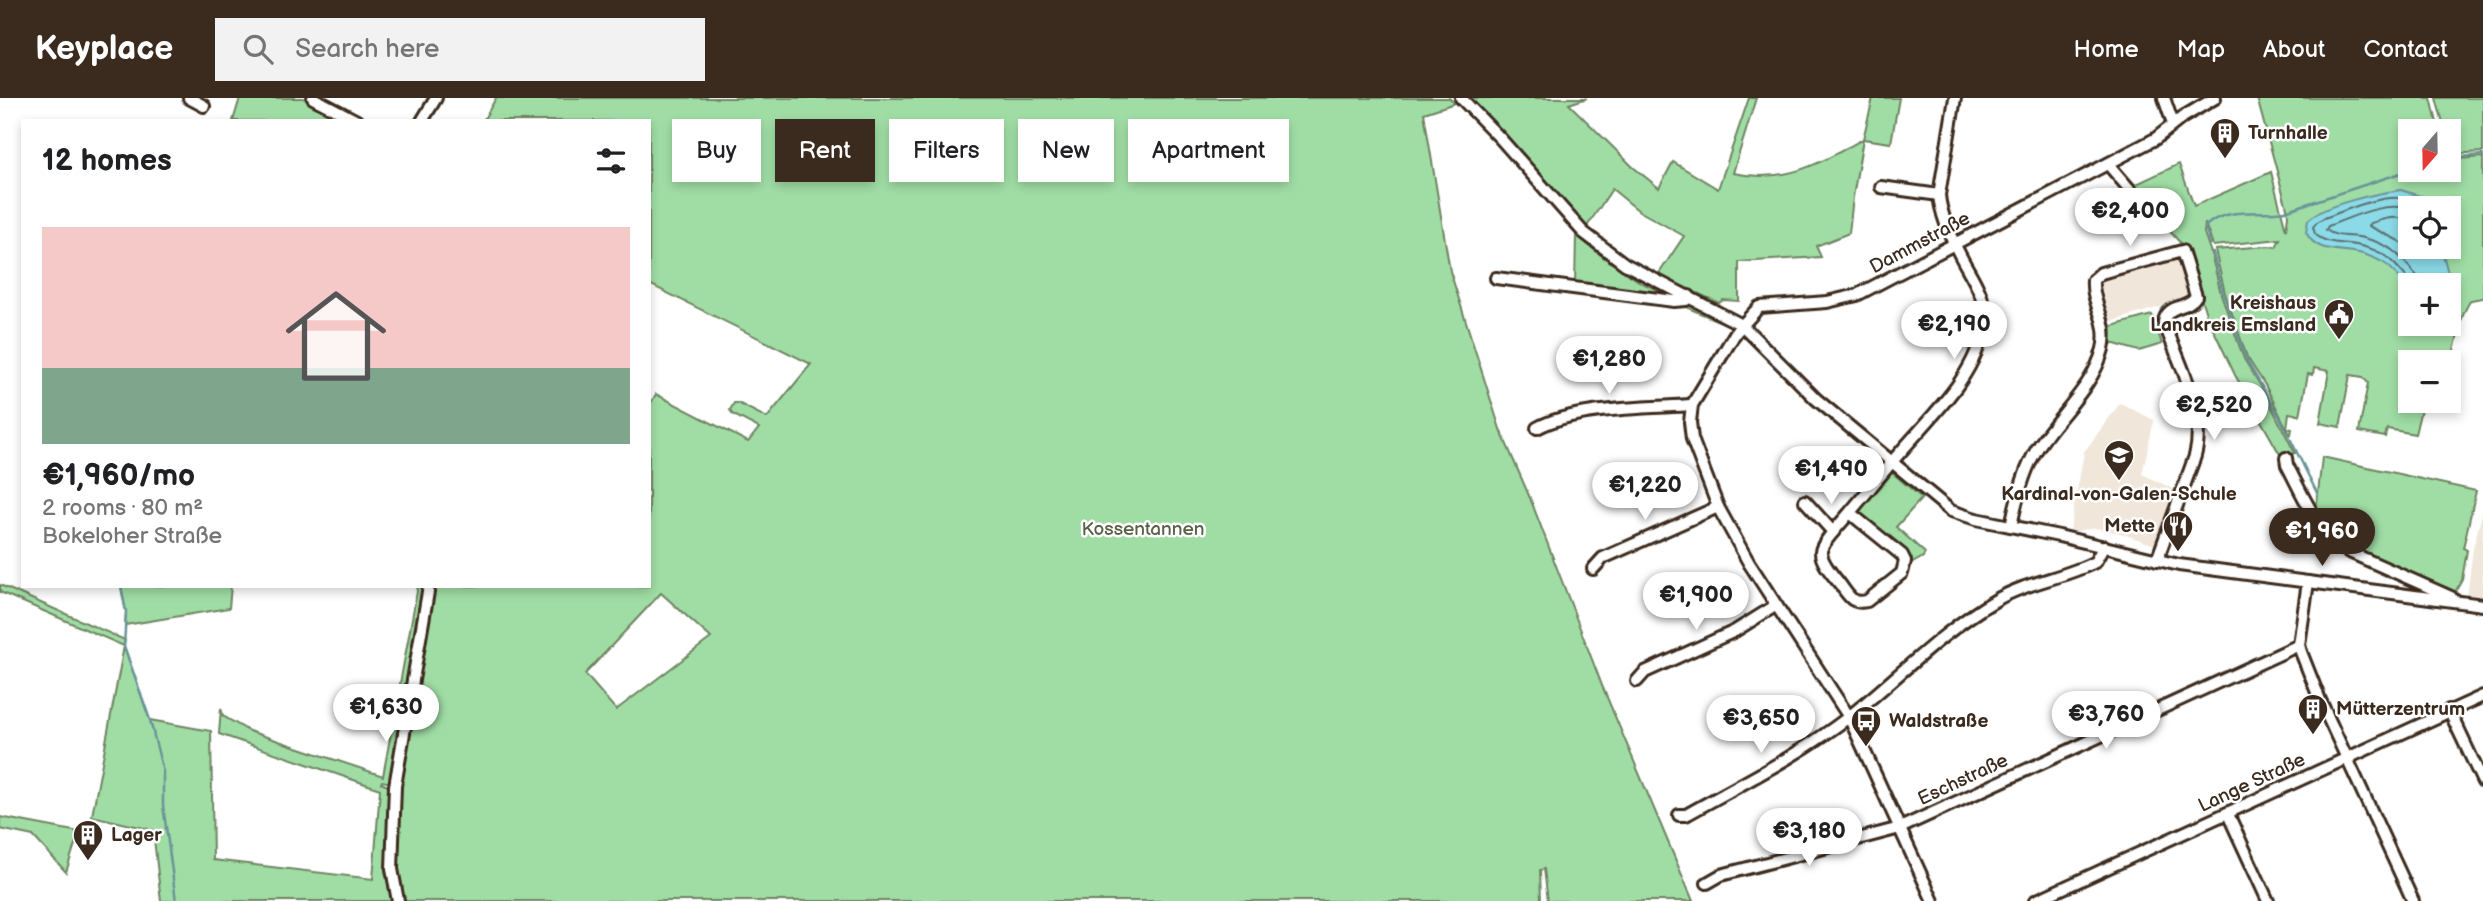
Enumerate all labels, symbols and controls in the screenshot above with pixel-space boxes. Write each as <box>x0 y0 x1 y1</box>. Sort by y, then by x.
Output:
search box <box>215 18 705 81</box>
text: Keyplace <box>35 29 173 69</box>
icon: search <box>239 30 277 68</box>
text: Search here <box>295 34 439 65</box>
text: Home <box>2074 35 2139 64</box>
text: Map <box>2177 35 2225 64</box>
text: About <box>2263 35 2325 64</box>
text: Contact <box>2363 35 2448 64</box>
building icon: Turnhalle <box>2208 116 2242 160</box>
chip: Buy <box>672 119 761 182</box>
chip: Rent <box>775 119 875 182</box>
chip: Filters <box>889 119 1004 182</box>
chip: New <box>1018 119 1114 182</box>
chip: Apartment <box>1128 119 1289 182</box>
north arrow <box>2398 119 2460 182</box>
map controls <box>2398 119 2461 413</box>
place label: Turnhalle <box>2248 122 2328 145</box>
icon: filters <box>592 142 630 180</box>
text: 12 homes <box>42 143 172 179</box>
pin: €2,400 <box>2073 188 2187 248</box>
button: locate <box>2398 196 2461 259</box>
text: €2,400 <box>2091 197 2169 225</box>
street label: Dammstraße <box>1866 207 1974 279</box>
icon: home <box>273 273 399 399</box>
button: + <box>2398 273 2461 336</box>
place label: Kreishaus Landkreis Emsland <box>2150 292 2316 337</box>
public building icon: Kreishaus Landkreis Emsland <box>2322 297 2356 341</box>
pin: €2,190 <box>1897 302 2011 361</box>
text: €2,190 <box>1917 310 1991 338</box>
pin: €1,280 <box>1552 336 1666 396</box>
text: €1,280 <box>1572 345 1646 373</box>
button: − <box>2398 350 2461 413</box>
pin: €2,520 <box>2157 382 2271 442</box>
text: €2,520 <box>2175 391 2253 419</box>
school or university icon: Kardinal-von-Galen-Schule <box>2102 438 2136 482</box>
pin: €1,490 <box>1774 446 1888 506</box>
text: €1,490 <box>1794 455 1868 483</box>
text: €1,960/mo <box>42 458 195 494</box>
pin: €1,220 <box>1588 462 1702 522</box>
text: €1,220 <box>1608 471 1682 499</box>
place label: Kardinal-von-Galen-Schule <box>2001 483 2237 506</box>
text: 2 rooms · 80 m² <box>42 494 203 522</box>
pin: €1,960 <box>2265 508 2379 568</box>
restaurant icon: Mette <box>2161 509 2195 553</box>
place label: Mette <box>2104 515 2155 538</box>
text: €1,960 <box>2285 517 2359 545</box>
park label: Kossentannen <box>1081 518 1205 541</box>
text: Bokeloher Straße <box>42 522 222 550</box>
pin: €1,900 <box>1639 573 1753 632</box>
text: €1,900 <box>1659 581 1733 609</box>
pin: €1,630 <box>329 684 443 744</box>
pin: €3,760 <box>2049 692 2163 751</box>
building icon: Mütterzentrum <box>2296 692 2330 736</box>
text: €1,630 <box>349 693 423 721</box>
pin: €3,650 <box>1704 696 1818 755</box>
place label: Mütterzentrum <box>2336 698 2465 721</box>
text: €3,760 <box>2068 700 2144 728</box>
text: €3,650 <box>1722 704 1800 732</box>
bus stop icon: Waldstraße <box>1849 704 1883 748</box>
place label: Waldstraße <box>1889 710 1988 733</box>
street label: Lange Straße <box>2195 748 2309 818</box>
street label: Eschstraße <box>1914 749 2012 811</box>
pin: €3,180 <box>1752 808 1866 868</box>
text: €3,180 <box>1772 817 1846 845</box>
building icon: Lager <box>71 818 105 862</box>
place label: Lager <box>111 824 162 847</box>

